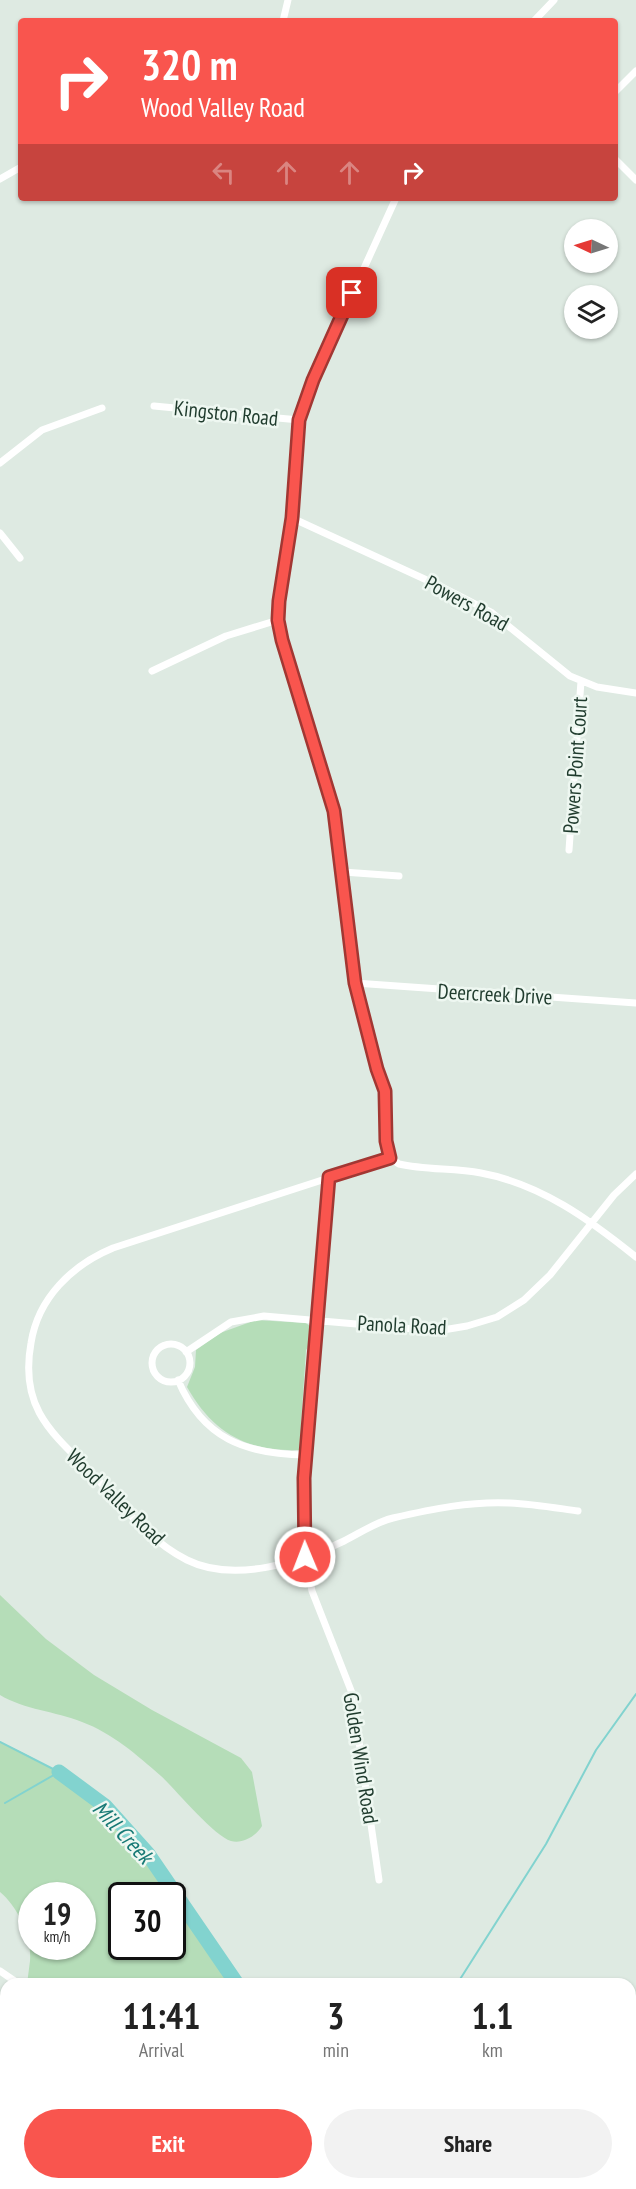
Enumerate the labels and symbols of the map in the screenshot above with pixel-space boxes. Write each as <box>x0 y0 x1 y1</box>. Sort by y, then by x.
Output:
north arrow <box>564 219 618 273</box>
pin <box>326 267 377 318</box>
street label: Kingston Road <box>173 394 279 432</box>
street label: Powers Road <box>420 569 514 637</box>
street label: Powers Point Court <box>557 695 593 834</box>
street label: Deercreek Drive <box>437 978 553 1010</box>
street label: Panola Road <box>357 1309 447 1341</box>
street label: Wood Valley Road <box>61 1443 171 1551</box>
position arrow <box>273 1525 337 1589</box>
street label: Golden Wind Road <box>337 1690 385 1826</box>
water label: Mill Creek <box>87 1795 161 1871</box>
speed limit sign: 30 <box>108 1882 186 1960</box>

